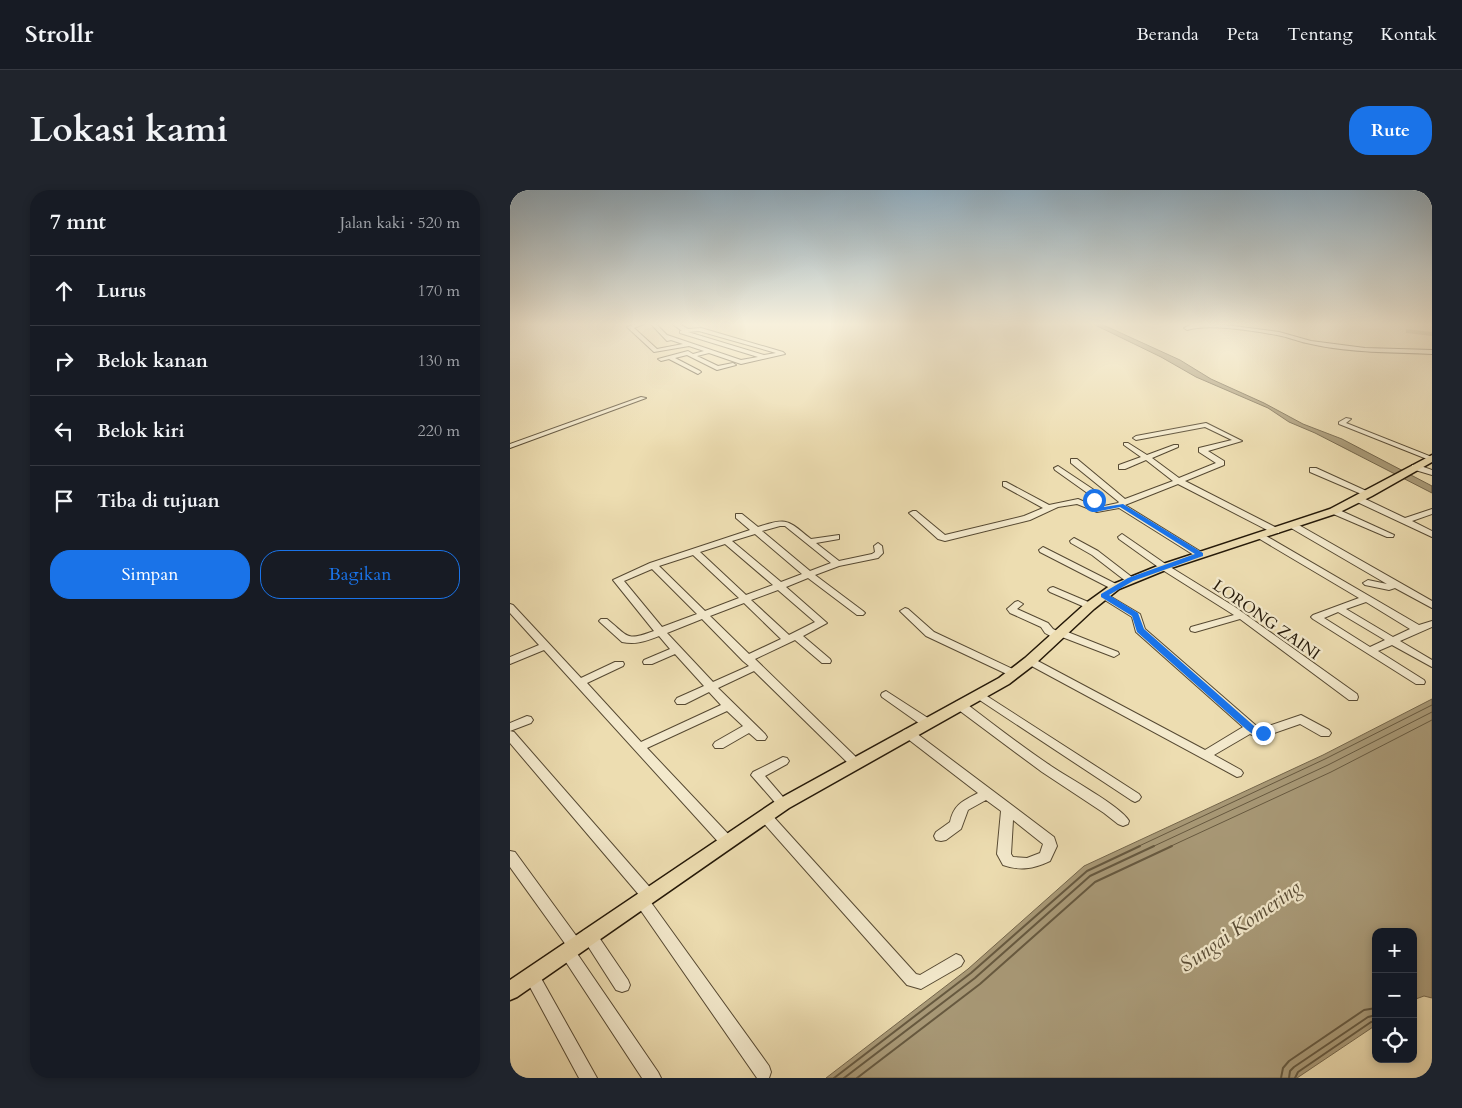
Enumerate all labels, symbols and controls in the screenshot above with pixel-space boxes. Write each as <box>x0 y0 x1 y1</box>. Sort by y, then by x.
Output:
text: Strollr <box>25 18 93 51</box>
text: Beranda <box>1137 22 1199 47</box>
text: Peta <box>1227 22 1259 47</box>
text: Tentang <box>1287 22 1353 47</box>
text: Kontak <box>1381 22 1437 47</box>
text: Lokasi kami <box>30 106 228 154</box>
button: Rute <box>1349 106 1432 155</box>
text: 7 mnt <box>50 208 106 237</box>
text: Jalan kaki · 520 m <box>340 212 460 234</box>
icon: ahead <box>50 277 78 305</box>
text: Lurus <box>97 278 146 304</box>
text: 170 m <box>418 280 460 302</box>
icon: right <box>50 347 78 375</box>
text: Belok kanan <box>97 348 208 374</box>
text: 130 m <box>418 350 460 372</box>
icon: left <box>50 417 78 445</box>
text: Belok kiri <box>97 418 184 444</box>
text: 220 m <box>418 420 460 442</box>
icon: arrive <box>50 487 78 515</box>
text: Tiba di tujuan <box>97 488 220 514</box>
route start <box>1083 489 1106 512</box>
button: Simpan <box>50 550 250 599</box>
button: Bagikan <box>260 550 460 599</box>
street label: LORONG ZAINI <box>1208 575 1325 665</box>
route end <box>1252 722 1275 745</box>
water label: Sungai Komering <box>1173 873 1308 979</box>
map controls <box>1372 928 1417 1063</box>
button: + <box>1372 928 1417 973</box>
button: − <box>1372 973 1417 1018</box>
button: locate <box>1372 1018 1417 1063</box>

